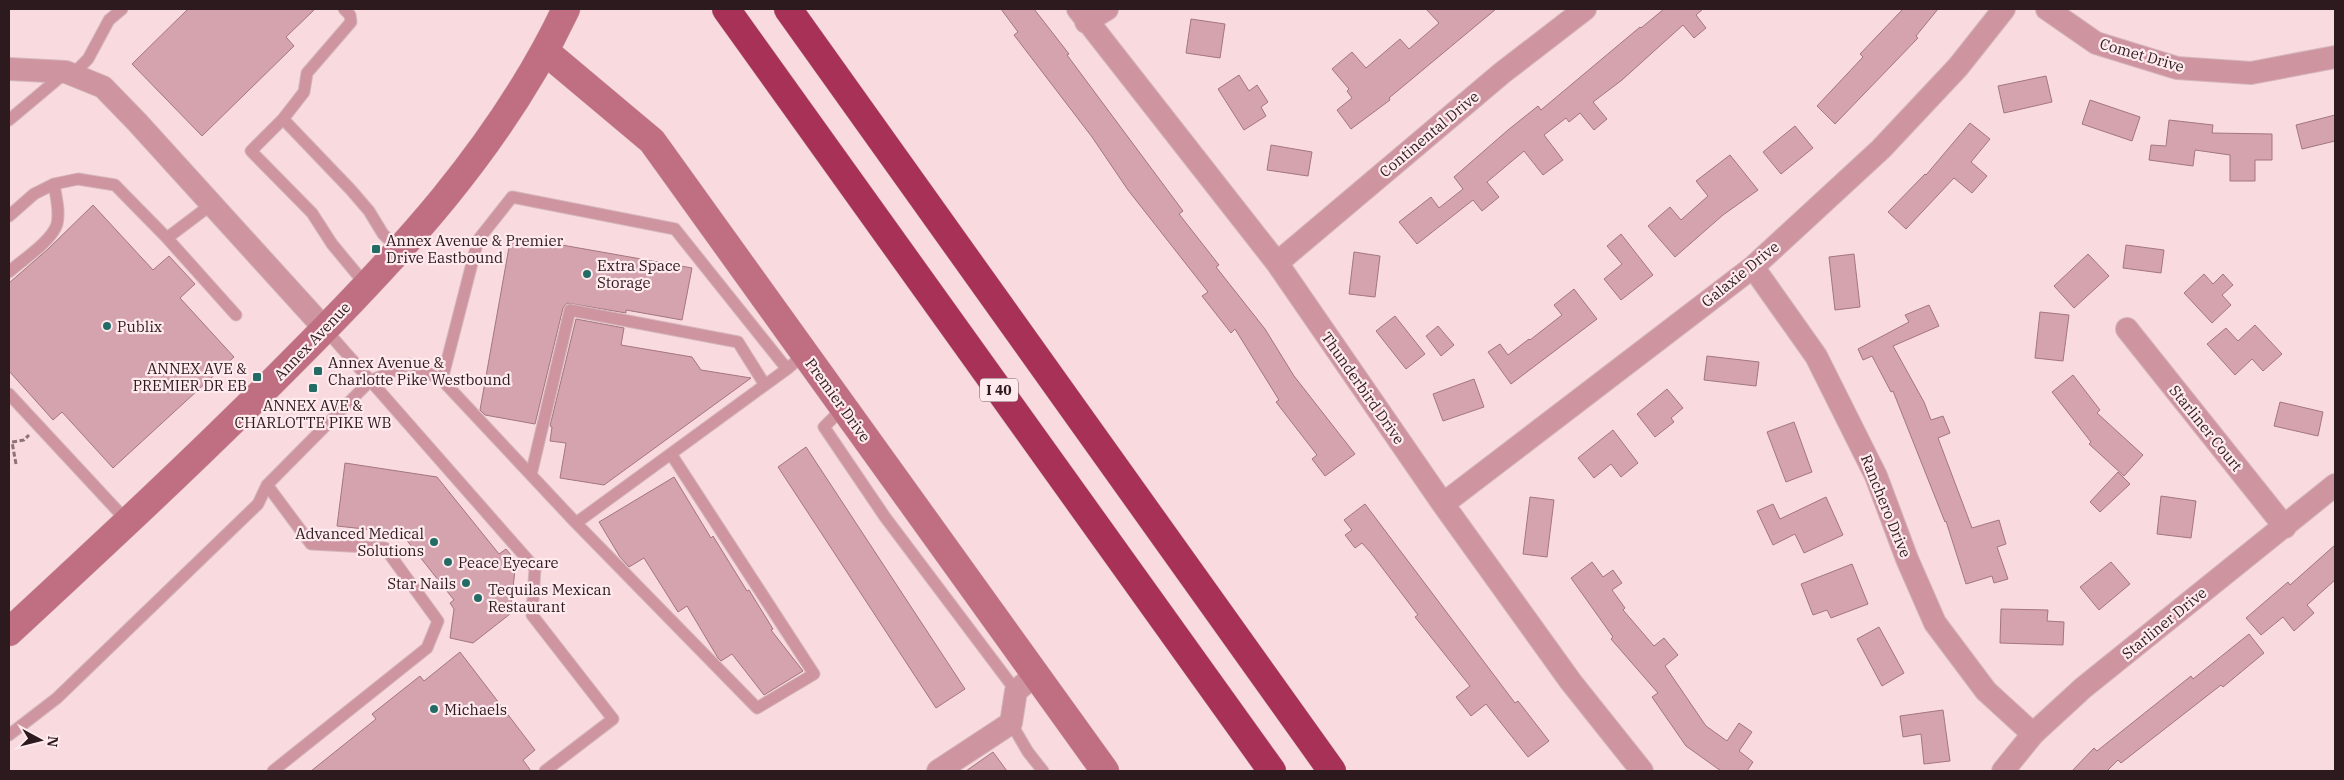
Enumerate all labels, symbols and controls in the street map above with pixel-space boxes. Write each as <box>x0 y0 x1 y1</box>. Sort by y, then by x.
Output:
street label: Comet Drive <box>2098 34 2186 76</box>
street label: Continental Drive <box>1375 87 1483 181</box>
place label: Annex Avenue & Premier Drive Eastbound <box>386 231 564 267</box>
street label: Galaxie Drive <box>1697 237 1783 311</box>
marker: Annex Avenue & Premier Drive Eastbound <box>370 243 382 255</box>
place label: Extra Space Storage <box>597 256 681 292</box>
marker: Extra Space Storage <box>581 268 593 280</box>
street label: Annex Avenue <box>270 298 354 384</box>
place label: Publix <box>117 317 162 336</box>
marker: Publix <box>101 320 113 332</box>
street label: Thunderbird Drive <box>1317 328 1409 448</box>
place label: Annex Avenue & Charlotte Pike Westbound <box>328 353 511 389</box>
street label: Premier Drive <box>801 354 875 446</box>
place label: ANNEX AVE & PREMIER DR EB <box>133 359 247 395</box>
marker: Annex Avenue & Charlotte Pike Westbound <box>312 365 324 377</box>
marker: ANNEX AVE & PREMIER DR EB <box>251 371 263 383</box>
road number: I 40 <box>980 378 1018 402</box>
street label: Starliner Court <box>2165 381 2247 475</box>
marker: ANNEX AVE & CHARLOTTE PIKE WB <box>307 382 319 394</box>
place label: ANNEX AVE & CHARLOTTE PIKE WB <box>234 396 392 432</box>
street label: Ranchero Drive <box>1857 452 1915 560</box>
place label: Advanced Medical Solutions <box>295 524 424 560</box>
marker: Advanced Medical Solutions <box>428 536 440 548</box>
place label: Peace Eyecare <box>458 553 559 572</box>
marker: Peace Eyecare <box>442 556 454 568</box>
place label: Star Nails <box>387 574 456 593</box>
marker: Star Nails <box>460 577 472 589</box>
place label: Tequilas Mexican Restaurant <box>488 580 612 616</box>
street label: Starliner Drive <box>2118 583 2210 663</box>
marker: Tequilas Mexican Restaurant <box>472 592 484 604</box>
place label: Michaels <box>444 700 507 719</box>
marker: Michaels <box>428 703 440 715</box>
north arrow <box>15 715 65 765</box>
text: N <box>43 735 63 748</box>

